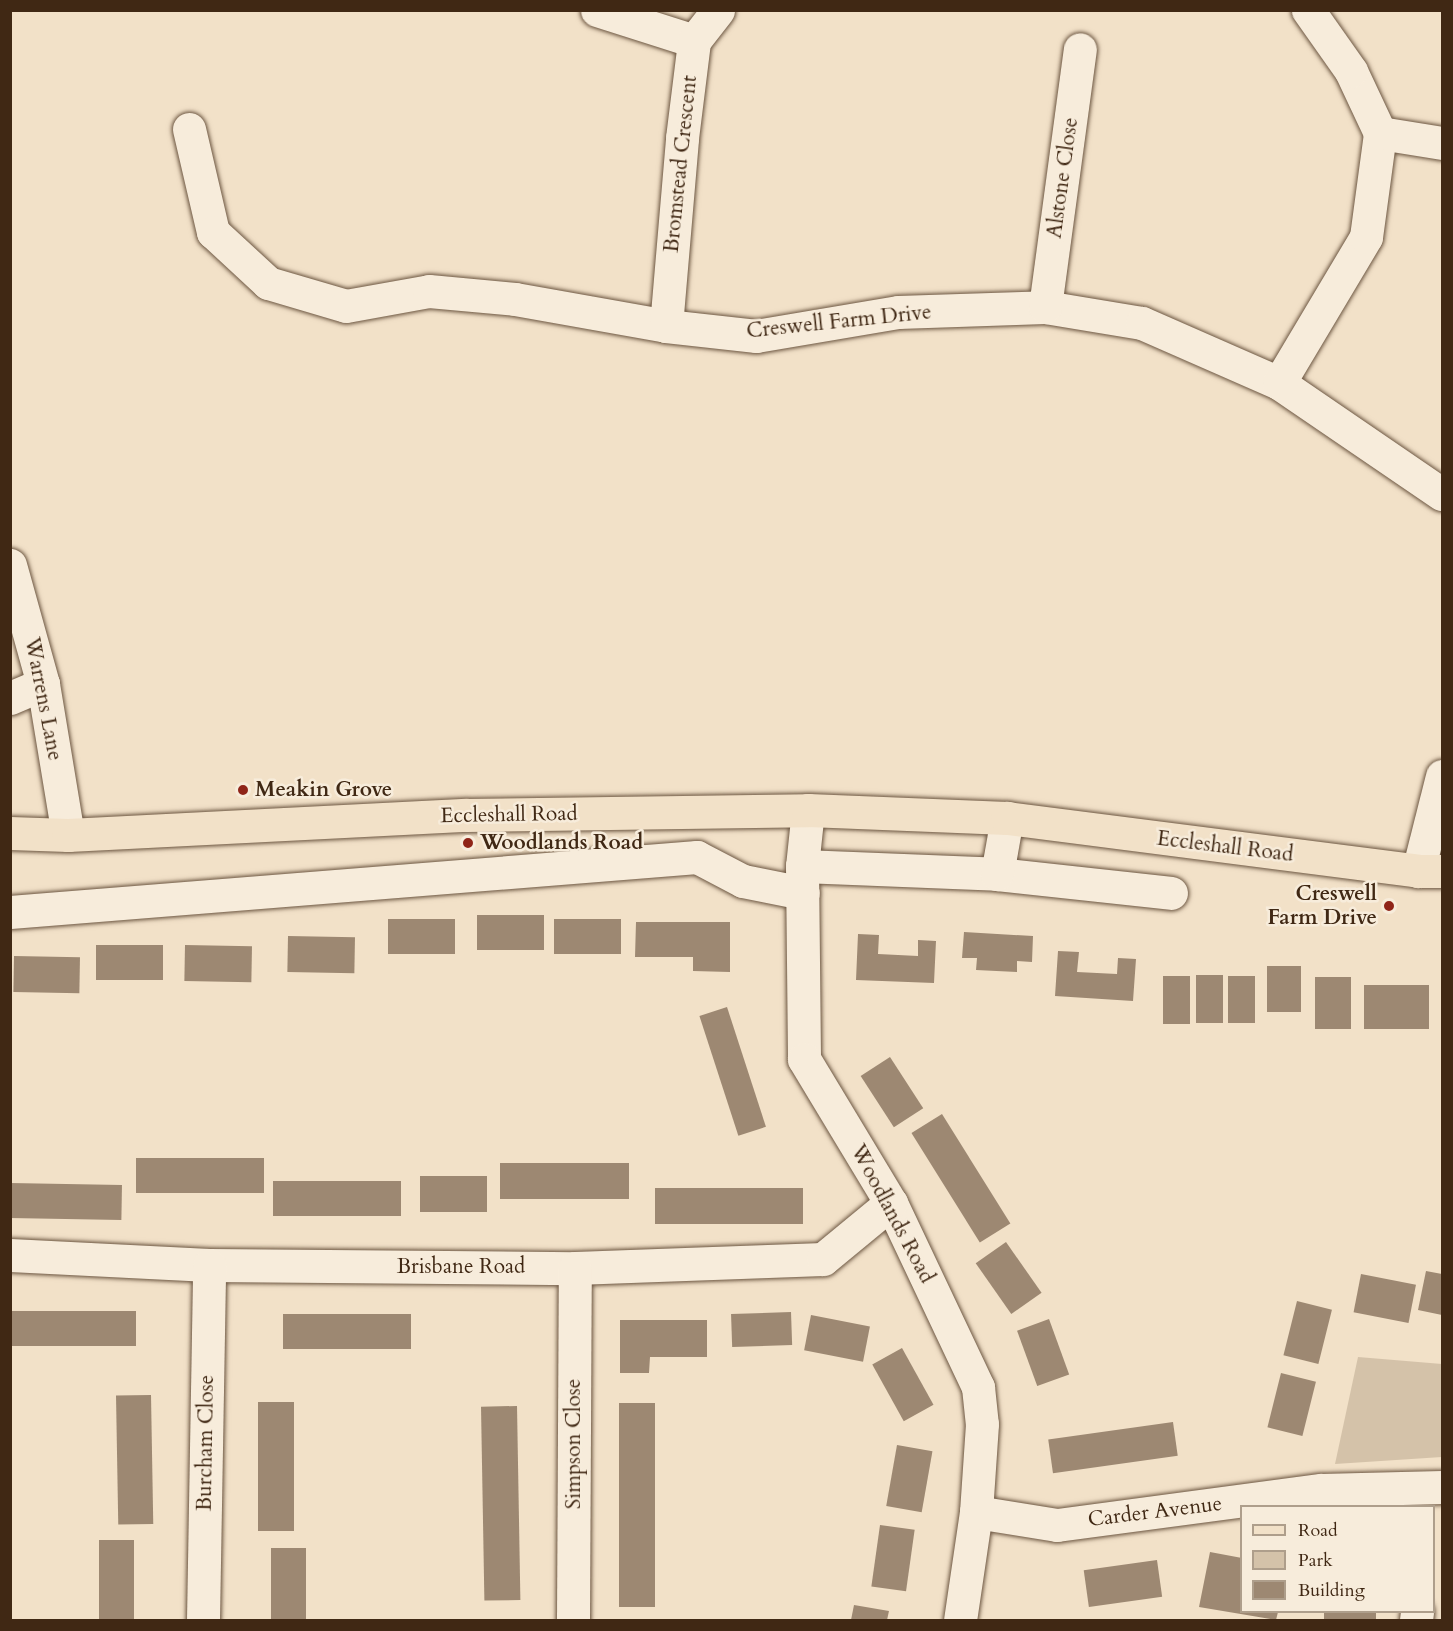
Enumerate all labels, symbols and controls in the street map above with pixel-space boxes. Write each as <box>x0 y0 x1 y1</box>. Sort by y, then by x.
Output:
street label: Bromstead Crescent <box>659 74 703 254</box>
street label: Alstone Close <box>1042 116 1084 240</box>
street label: Creswell Farm Drive <box>745 300 933 344</box>
street label: Warrens Lane <box>19 635 67 763</box>
place label: Meakin Grove <box>255 777 392 803</box>
marker: Meakin Grove <box>236 783 250 797</box>
street label: Eccleshall Road <box>440 801 578 829</box>
street label: Eccleshall Road <box>1155 826 1295 868</box>
place label: Woodlands Road <box>480 830 643 856</box>
marker: Woodlands Road <box>461 836 475 850</box>
place label: Creswell Farm Drive <box>1268 881 1377 931</box>
marker: Creswell Farm Drive <box>1382 899 1396 913</box>
street label: Woodlands Road <box>845 1140 939 1288</box>
street label: Brisbane Road <box>397 1254 525 1280</box>
street label: Burcham Close <box>192 1375 220 1511</box>
street label: Simpson Close <box>561 1379 587 1509</box>
street label: Carder Avenue <box>1087 1491 1223 1533</box>
legend <box>1240 1505 1435 1613</box>
text: Road <box>1298 1518 1338 1543</box>
text: Park <box>1298 1548 1333 1573</box>
text: Building <box>1298 1578 1365 1603</box>

